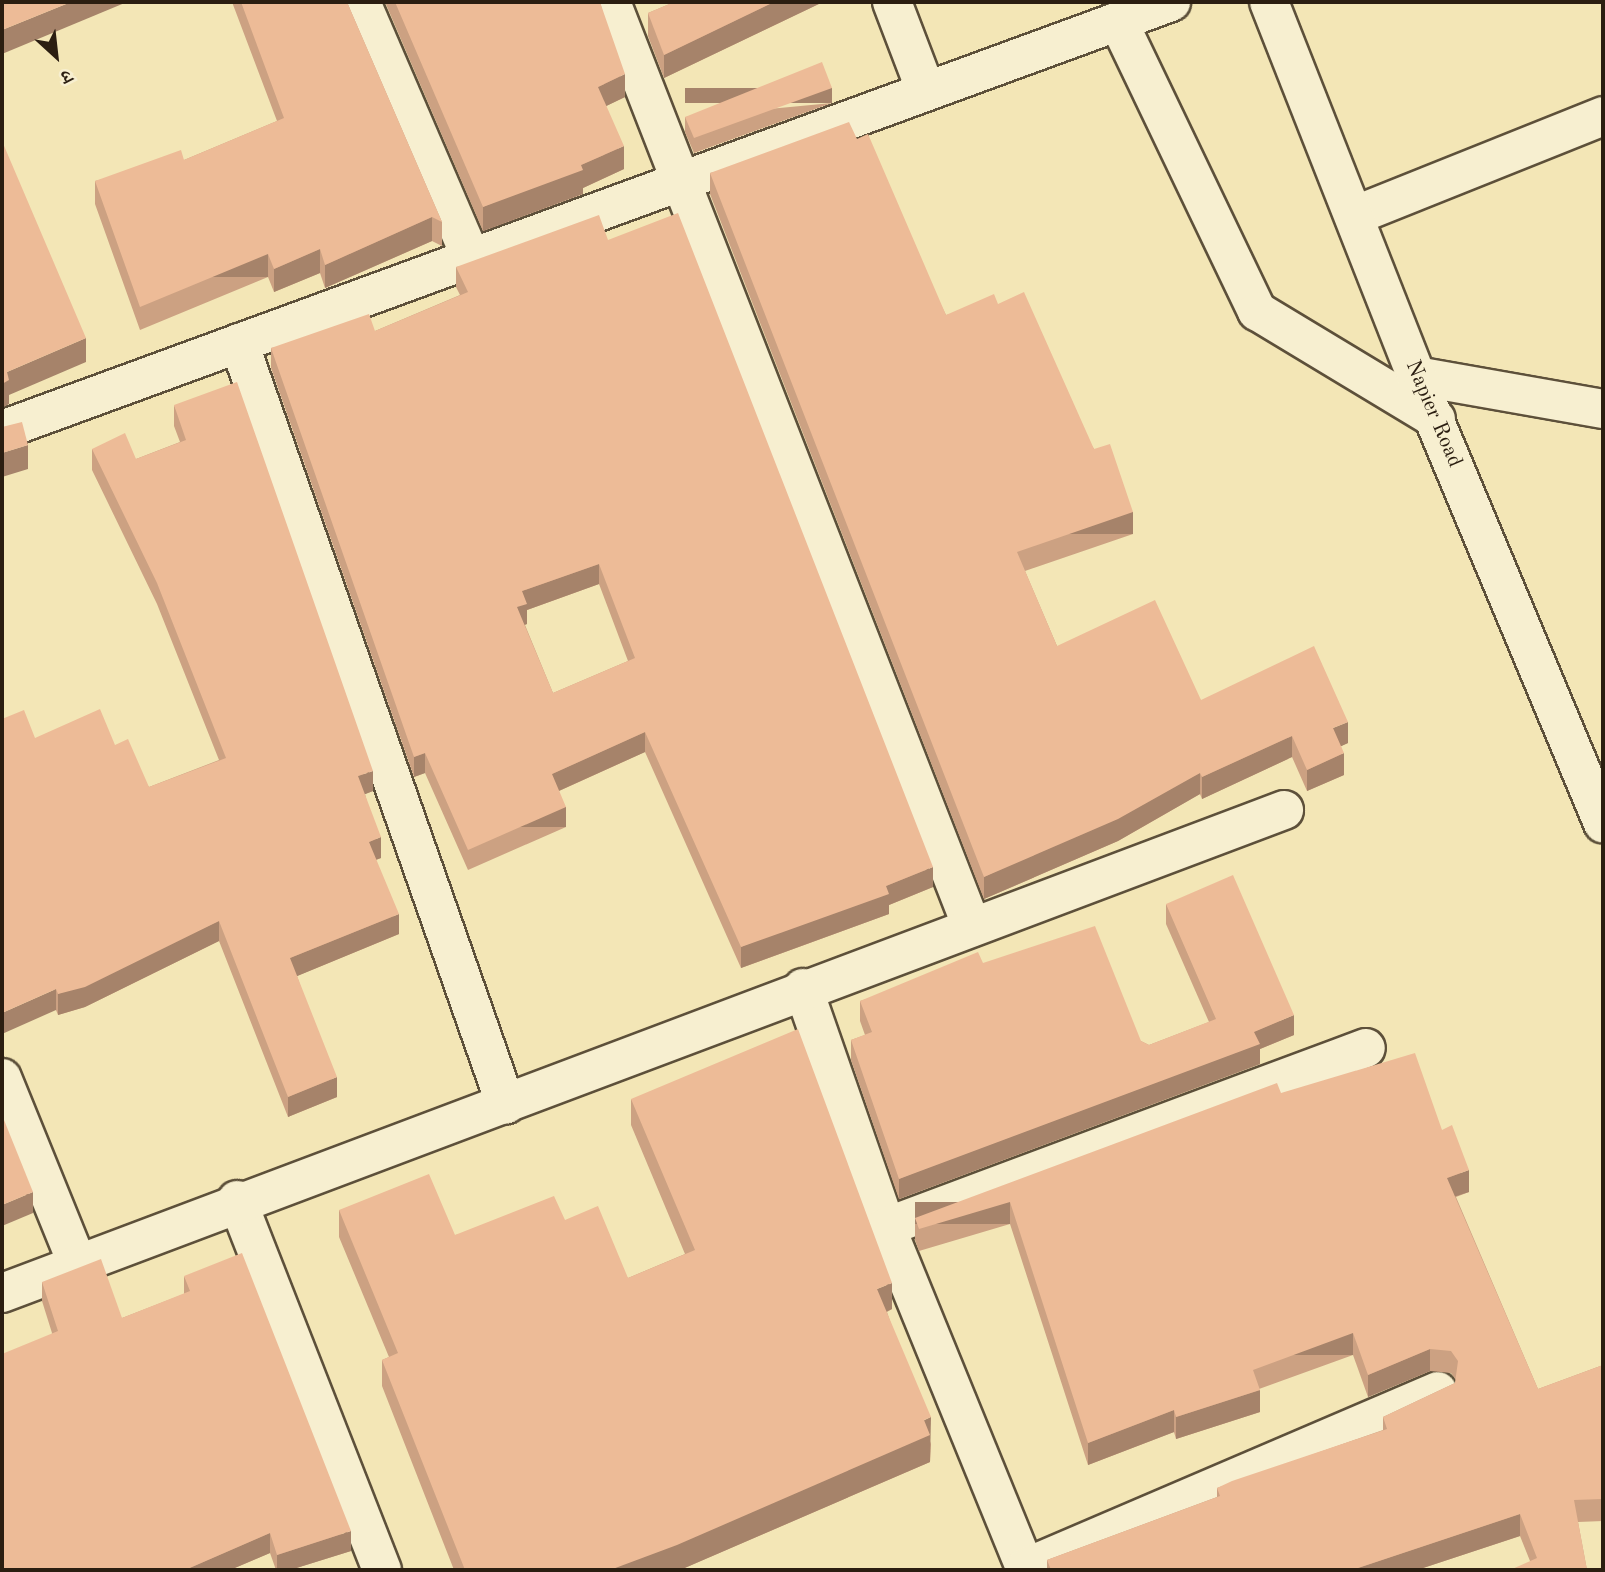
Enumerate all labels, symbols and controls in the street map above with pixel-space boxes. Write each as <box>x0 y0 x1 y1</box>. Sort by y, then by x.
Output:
north arrow <box>21 21 91 91</box>
text: उ <box>57 64 74 86</box>
street label: Napier Road <box>1399 357 1467 471</box>

